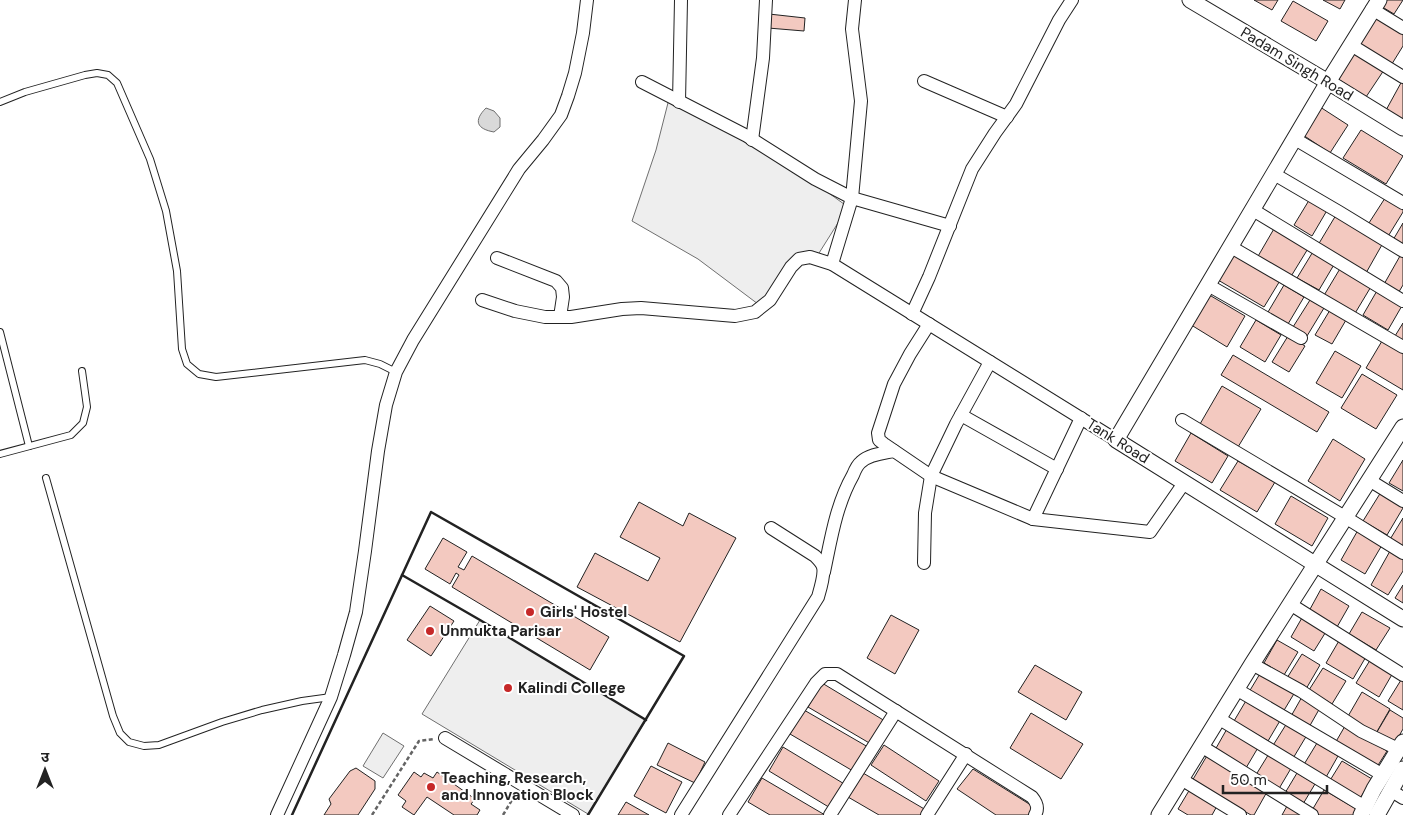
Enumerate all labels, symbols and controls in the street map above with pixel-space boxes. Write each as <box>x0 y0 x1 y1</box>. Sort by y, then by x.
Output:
street label: Padam Singh Road <box>1237 22 1357 106</box>
street label: Tank Road <box>1083 414 1153 468</box>
place label: Girls' Hostel <box>540 602 627 622</box>
marker: Girls' Hostel <box>524 606 536 618</box>
place label: Unmukta Parisar <box>440 621 561 641</box>
marker: Unmukta Parisar <box>424 625 436 637</box>
place label: Kalindi College <box>518 678 626 698</box>
marker: Kalindi College <box>502 682 514 694</box>
north arrow <box>20 745 70 795</box>
text: उ <box>41 748 50 766</box>
scale bar <box>1223 762 1327 794</box>
place label: Teaching, Research, and Innovation Block <box>441 768 594 805</box>
text: 50 m <box>1230 770 1267 790</box>
marker: Teaching, Research, and Innovation Block <box>425 781 437 793</box>

